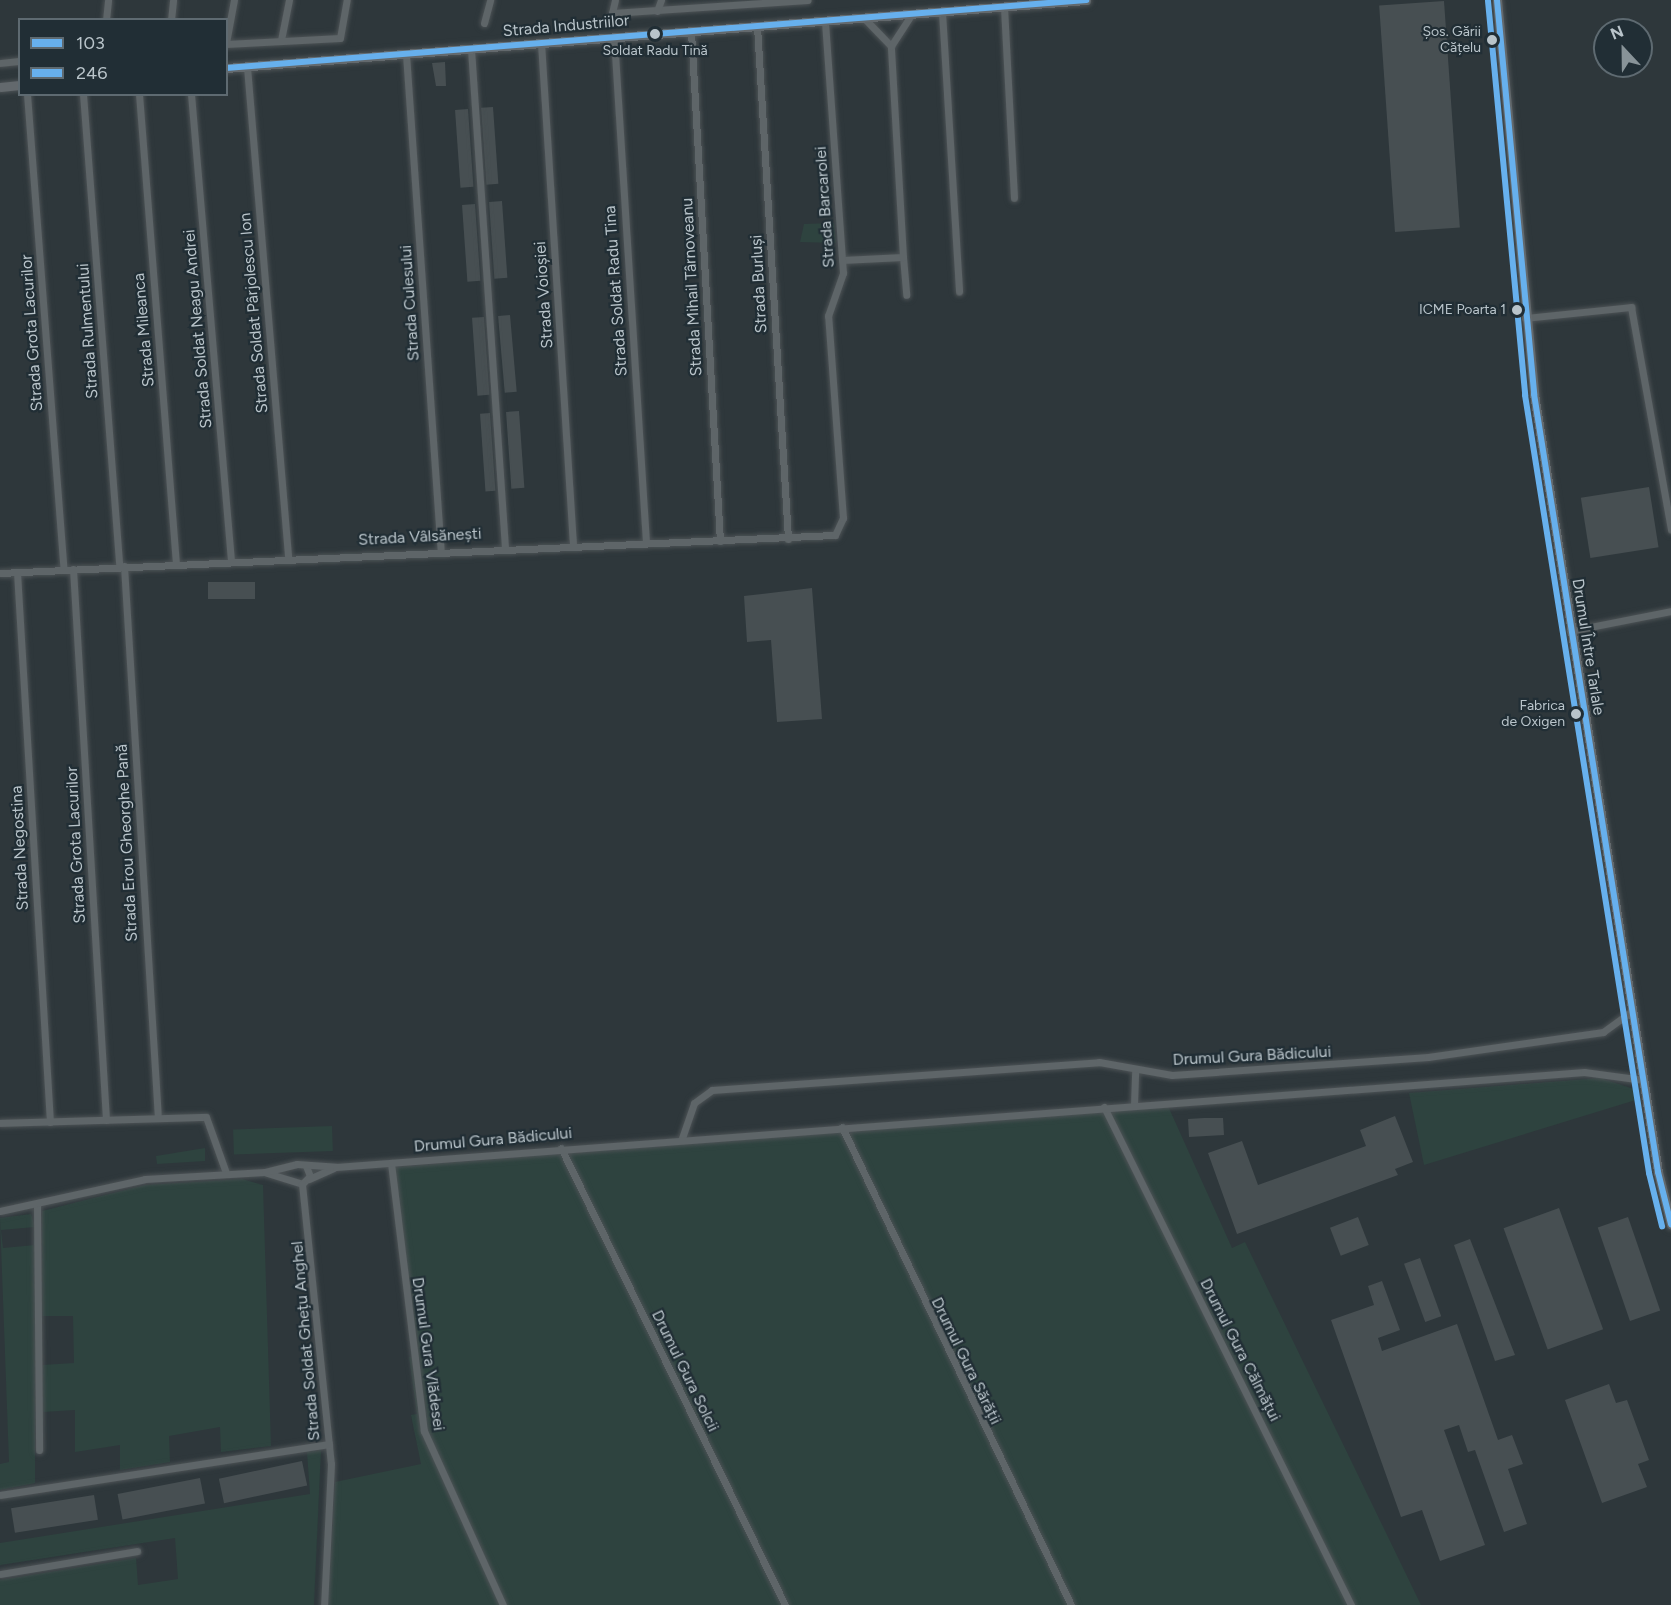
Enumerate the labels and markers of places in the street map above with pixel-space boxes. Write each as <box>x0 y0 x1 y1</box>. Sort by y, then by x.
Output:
place label: Șos. Gării Cățelu <box>1422 24 1481 56</box>
marker: Soldat Radu Tină <box>649 28 661 40</box>
marker: Șos. Gării Cățelu <box>1486 34 1498 46</box>
place label: Soldat Radu Tină <box>602 43 708 59</box>
place label: ICME Poarta 1 <box>1419 302 1506 318</box>
marker: ICME Poarta 1 <box>1511 304 1523 316</box>
place label: Fabrica de Oxigen <box>1501 698 1565 730</box>
marker: Fabrica de Oxigen <box>1570 708 1582 720</box>

